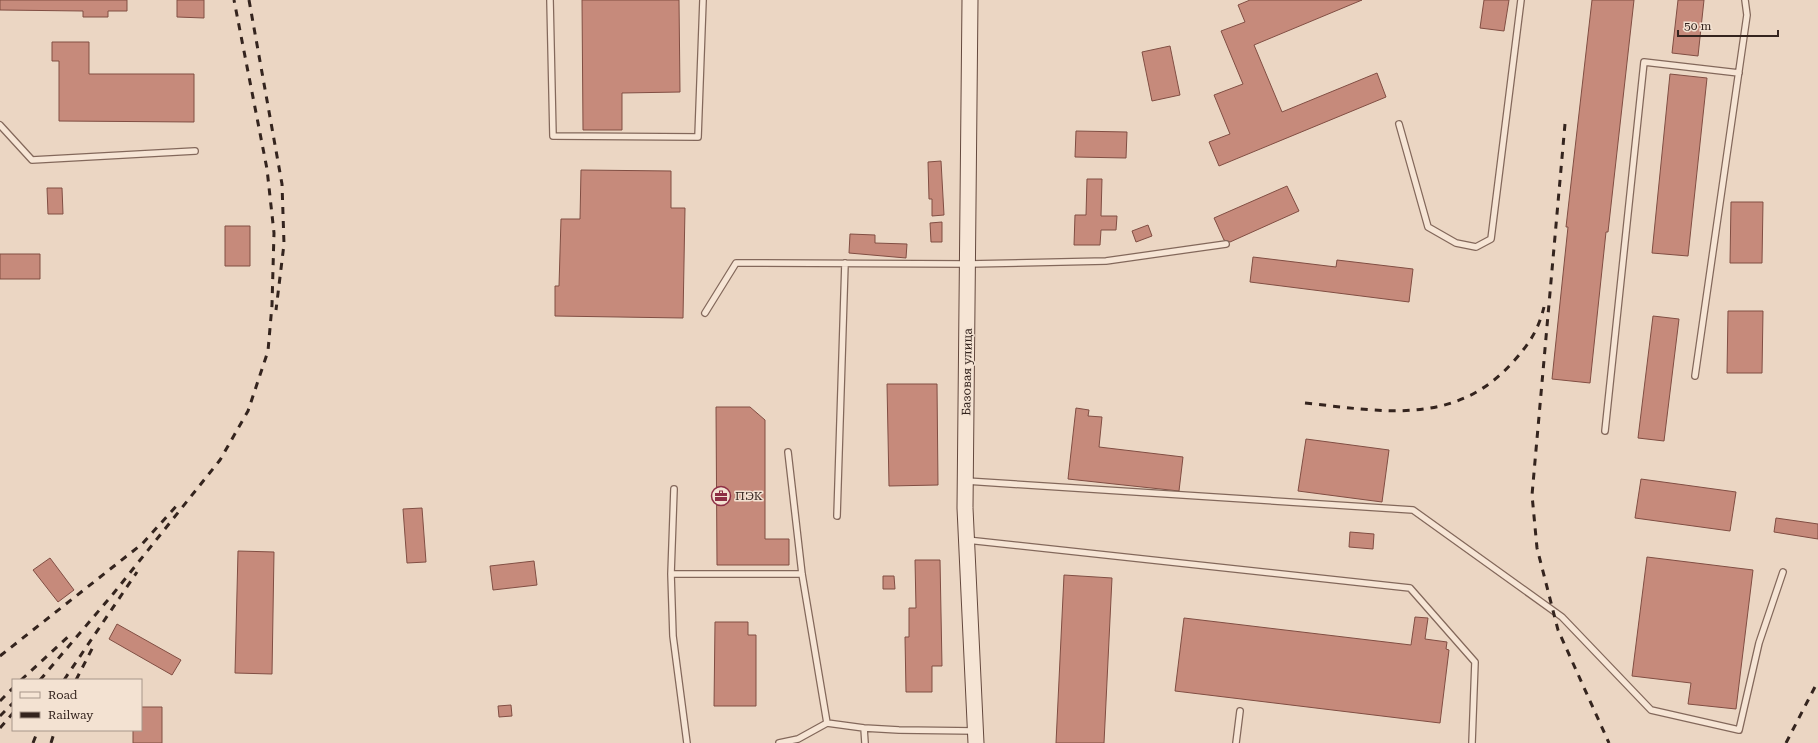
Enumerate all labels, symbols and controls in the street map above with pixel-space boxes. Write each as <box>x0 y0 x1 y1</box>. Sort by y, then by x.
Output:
scale bar <box>1678 12 1778 38</box>
text: 50 m <box>1684 19 1711 33</box>
street label: Базовая улица <box>959 328 975 416</box>
office icon: ПЭК <box>710 485 732 507</box>
place label: ПЭК <box>735 489 763 503</box>
legend <box>12 679 142 731</box>
text: Road <box>48 688 78 702</box>
text: Railway <box>48 708 94 722</box>

